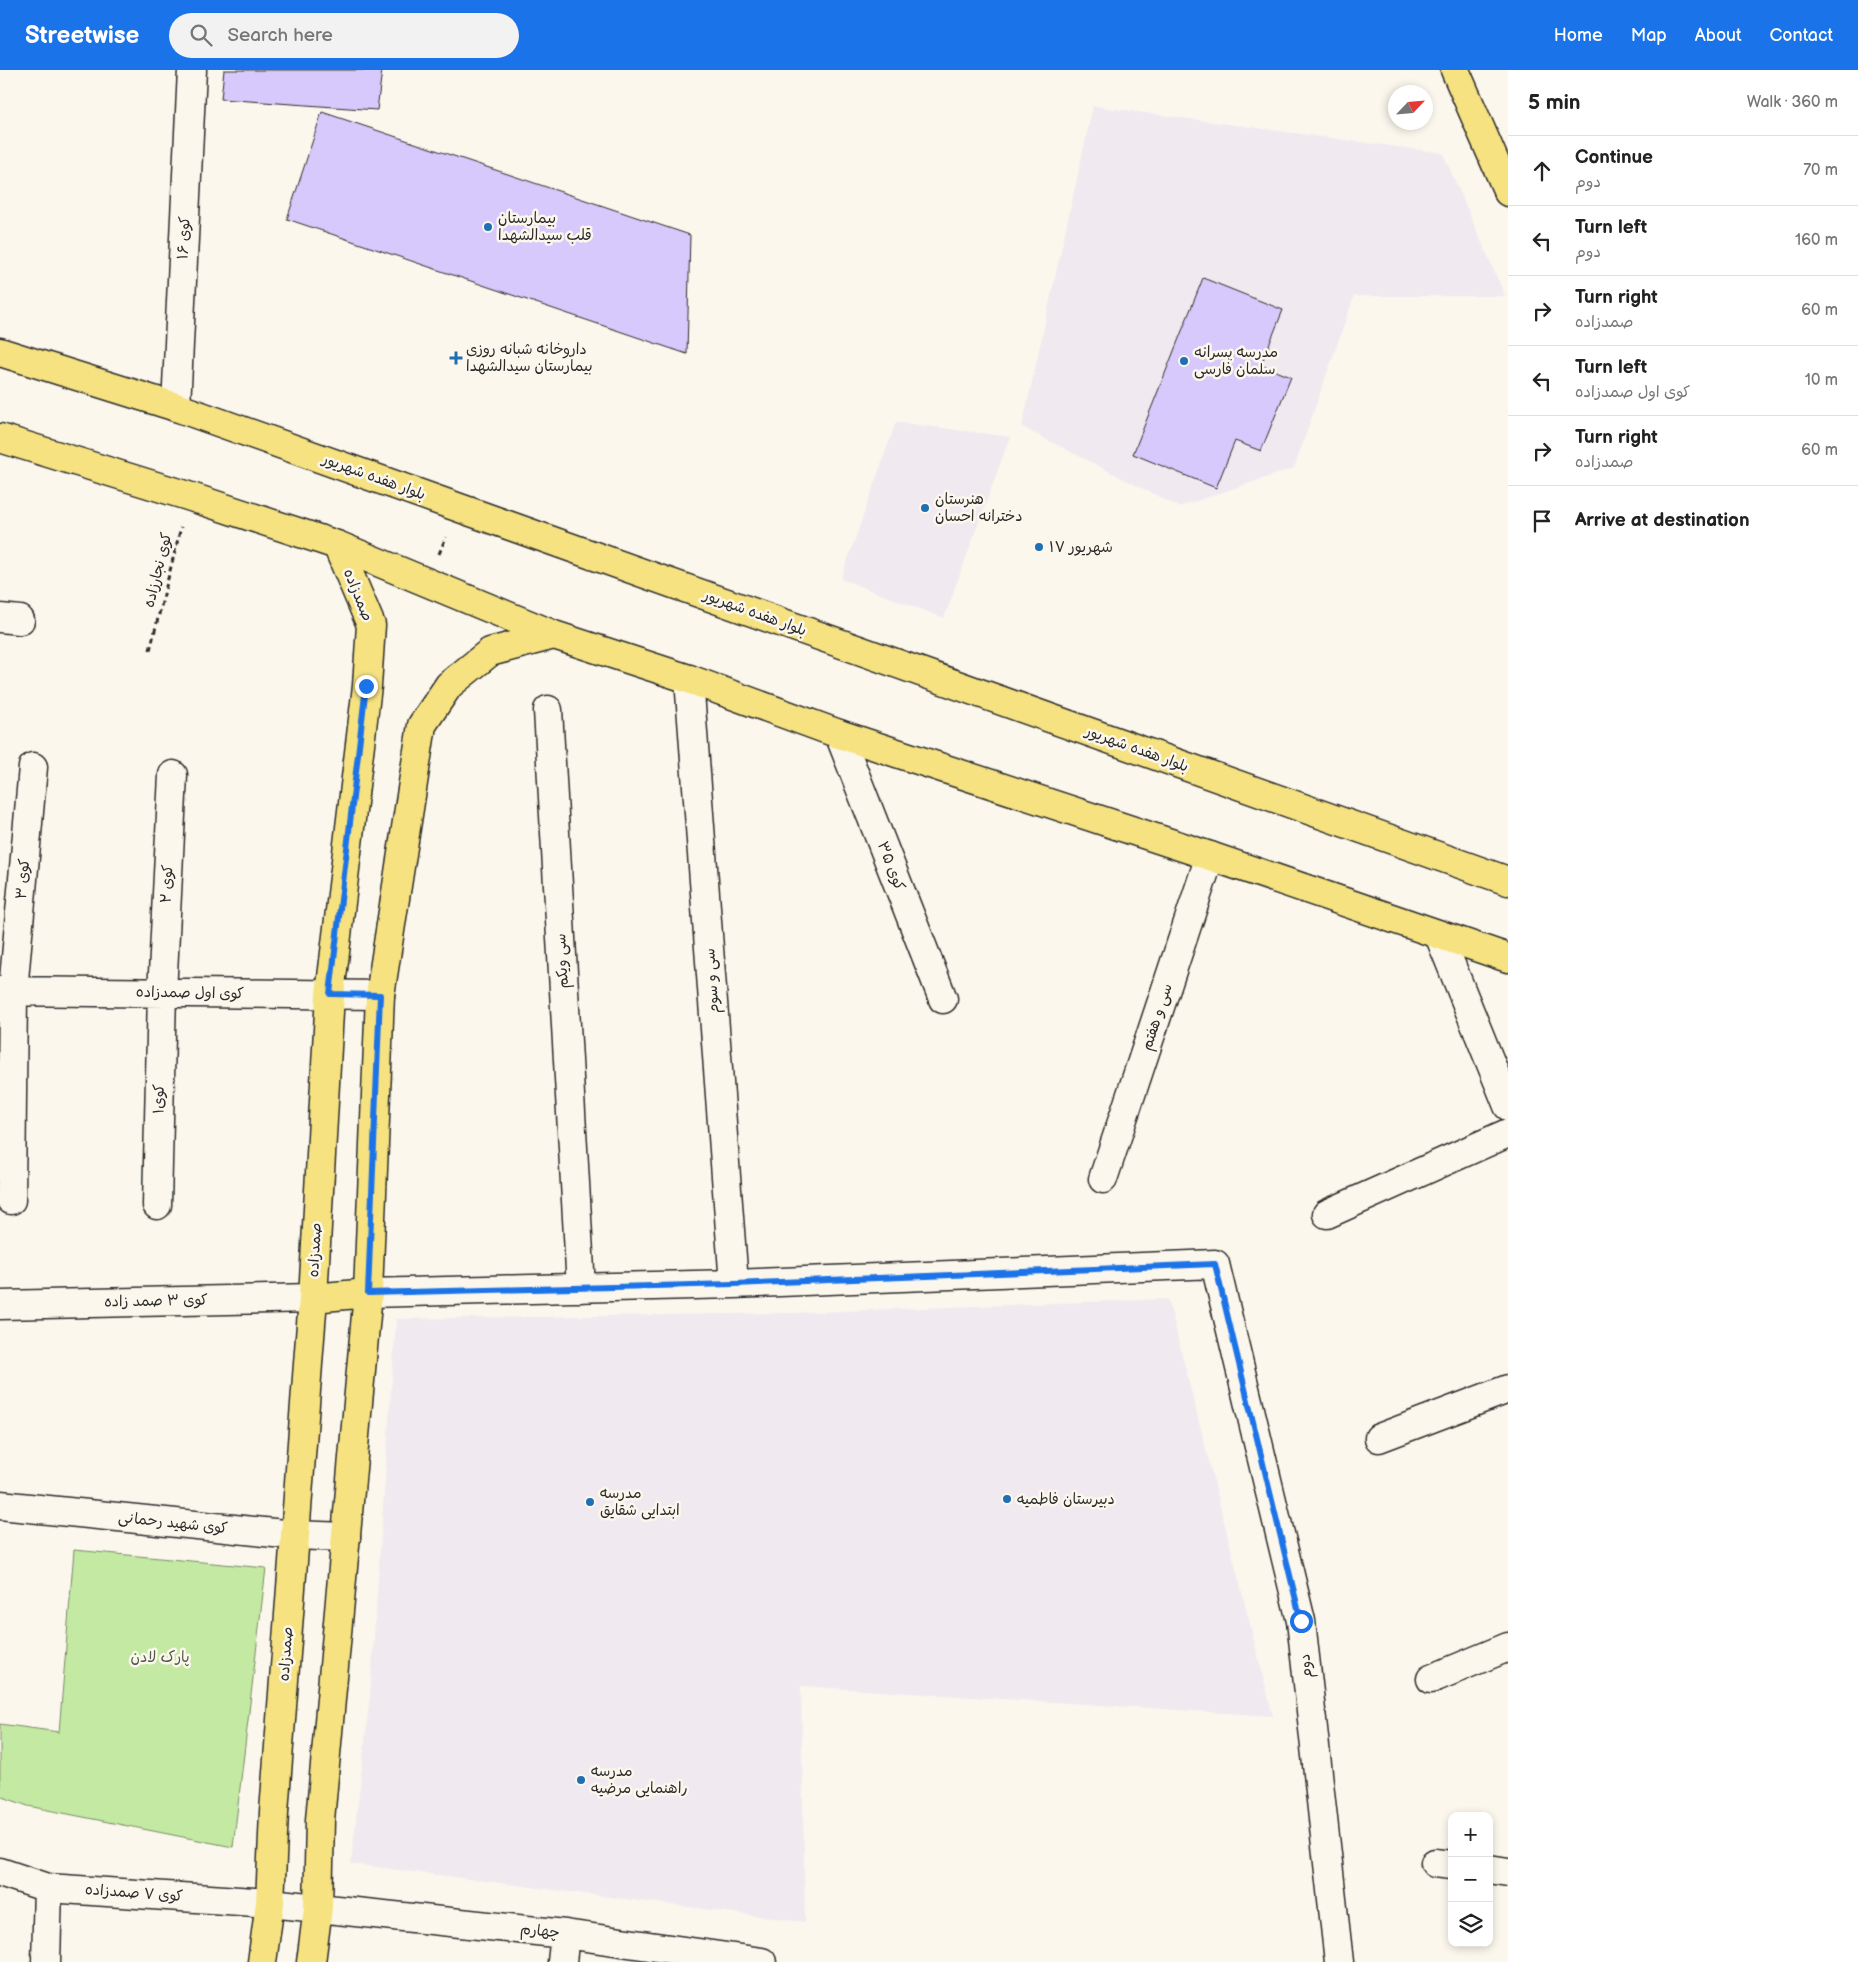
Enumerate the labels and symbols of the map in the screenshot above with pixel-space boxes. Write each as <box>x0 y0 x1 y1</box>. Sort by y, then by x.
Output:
north arrow <box>1388 85 1433 130</box>
place label: بیمارستان قلب سیدالشهدا <box>498 209 592 245</box>
street label: کوی ۱۶ <box>173 216 195 260</box>
marker: بیمارستان قلب سیدالشهدا <box>482 221 494 233</box>
place label: داروخانه شبانه روزی بیمارستان سیدالشهدا <box>466 340 593 376</box>
place label: مدرسه پسرانه سلمان فارسی <box>1194 343 1278 379</box>
marker: داروخانه شبانه روزی بیمارستان سیدالشهدا <box>450 352 462 364</box>
marker: مدرسه پسرانه سلمان فارسی <box>1178 355 1190 367</box>
street label: بلوار هفده شهریور <box>319 449 428 504</box>
place label: هنرستان دخترانه احسان <box>935 490 1023 526</box>
marker: هنرستان دخترانه احسان <box>919 502 931 514</box>
street label: کوی نجارزاده <box>140 531 176 609</box>
place label: ۱۷ شهریور <box>1049 538 1113 557</box>
marker: ۱۷ شهریور <box>1033 541 1045 553</box>
street label: صمدزاده <box>339 566 377 624</box>
street label: بلوار هفده شهریور <box>700 585 809 640</box>
route end <box>355 675 378 698</box>
street label: بلوار هفده شهریور <box>1082 721 1191 776</box>
street label: کوی ۳۵ <box>873 839 909 893</box>
street label: کوی ۳ <box>12 858 34 900</box>
street label: کوی ۲ <box>156 864 178 904</box>
street label: سی ویکم <box>551 933 575 989</box>
street label: سی و سوم <box>700 948 726 1014</box>
street label: سی و هفتم <box>1137 981 1179 1053</box>
street label: کوی اول صمدزاده <box>136 983 244 1003</box>
street label: کوی۱ <box>149 1084 169 1114</box>
street label: صمدزاده <box>304 1222 326 1278</box>
street label: کوی ۳ صمد زاده <box>104 1291 208 1311</box>
place label: مدرسه ابتدایی شقایق <box>600 1484 680 1520</box>
place label: دبیرستان فاطمیه <box>1017 1490 1115 1509</box>
marker: دبیرستان فاطمیه <box>1001 1493 1013 1505</box>
marker: مدرسه ابتدایی شقایق <box>584 1496 596 1508</box>
street label: کوی شهید رحمانی <box>117 1508 229 1538</box>
route start <box>1290 1610 1313 1633</box>
street label: صمدزاده <box>275 1626 297 1682</box>
park label: پارک لادن <box>130 1648 190 1667</box>
street label: دوم <box>1295 1653 1319 1679</box>
place label: مدرسه راهنمایی مرضیه <box>591 1762 688 1798</box>
marker: مدرسه راهنمایی مرضیه <box>575 1774 587 1786</box>
street label: کوی ۷ صمدزاده <box>84 1880 184 1906</box>
street label: چهارم <box>519 1919 561 1944</box>

